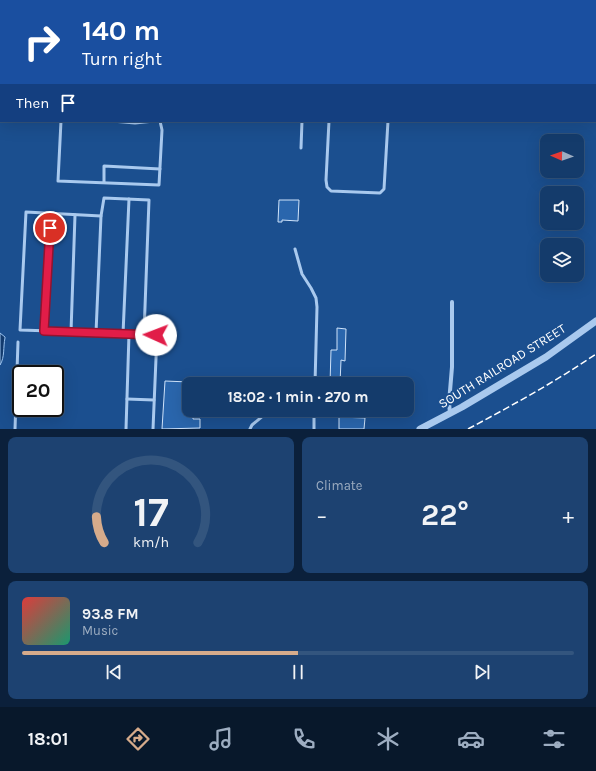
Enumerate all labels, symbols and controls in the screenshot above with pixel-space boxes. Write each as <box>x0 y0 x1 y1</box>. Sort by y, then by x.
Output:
text: 140 m <box>82 14 160 47</box>
icon: right <box>16 16 68 68</box>
text: Turn right <box>82 48 162 70</box>
icon: arrive <box>57 92 79 114</box>
text: Then <box>16 94 49 112</box>
north arrow <box>540 134 584 178</box>
map controls <box>540 134 584 282</box>
button: sound <box>540 186 584 230</box>
pin <box>33 211 67 245</box>
icon: arrive <box>39 217 61 239</box>
button: layers <box>540 238 584 282</box>
position arrow <box>135 314 177 356</box>
street label: SOUTH RAILROAD STREET <box>436 320 569 411</box>
speed limit sign: 20 <box>12 365 64 417</box>
text: 18:02 · 1 min · 270 m <box>228 388 368 406</box>
text: Climate <box>316 478 362 493</box>
text: 17 <box>133 488 169 536</box>
text: 22° <box>421 497 469 533</box>
text: − <box>316 503 328 529</box>
text: + <box>562 503 574 529</box>
text: km/h <box>133 534 169 551</box>
text: 93.8 FM <box>82 605 139 623</box>
text: Music <box>82 623 118 638</box>
icon: previous <box>103 661 125 683</box>
icon: pause <box>287 661 309 683</box>
icon: next <box>471 661 493 683</box>
icon: directions <box>124 725 152 753</box>
icon: music <box>207 725 235 753</box>
icon: phone <box>290 725 318 753</box>
icon: climate <box>374 725 402 753</box>
icon: car <box>457 725 485 753</box>
icon: filters <box>540 725 568 753</box>
text: 18:01 <box>28 728 68 750</box>

